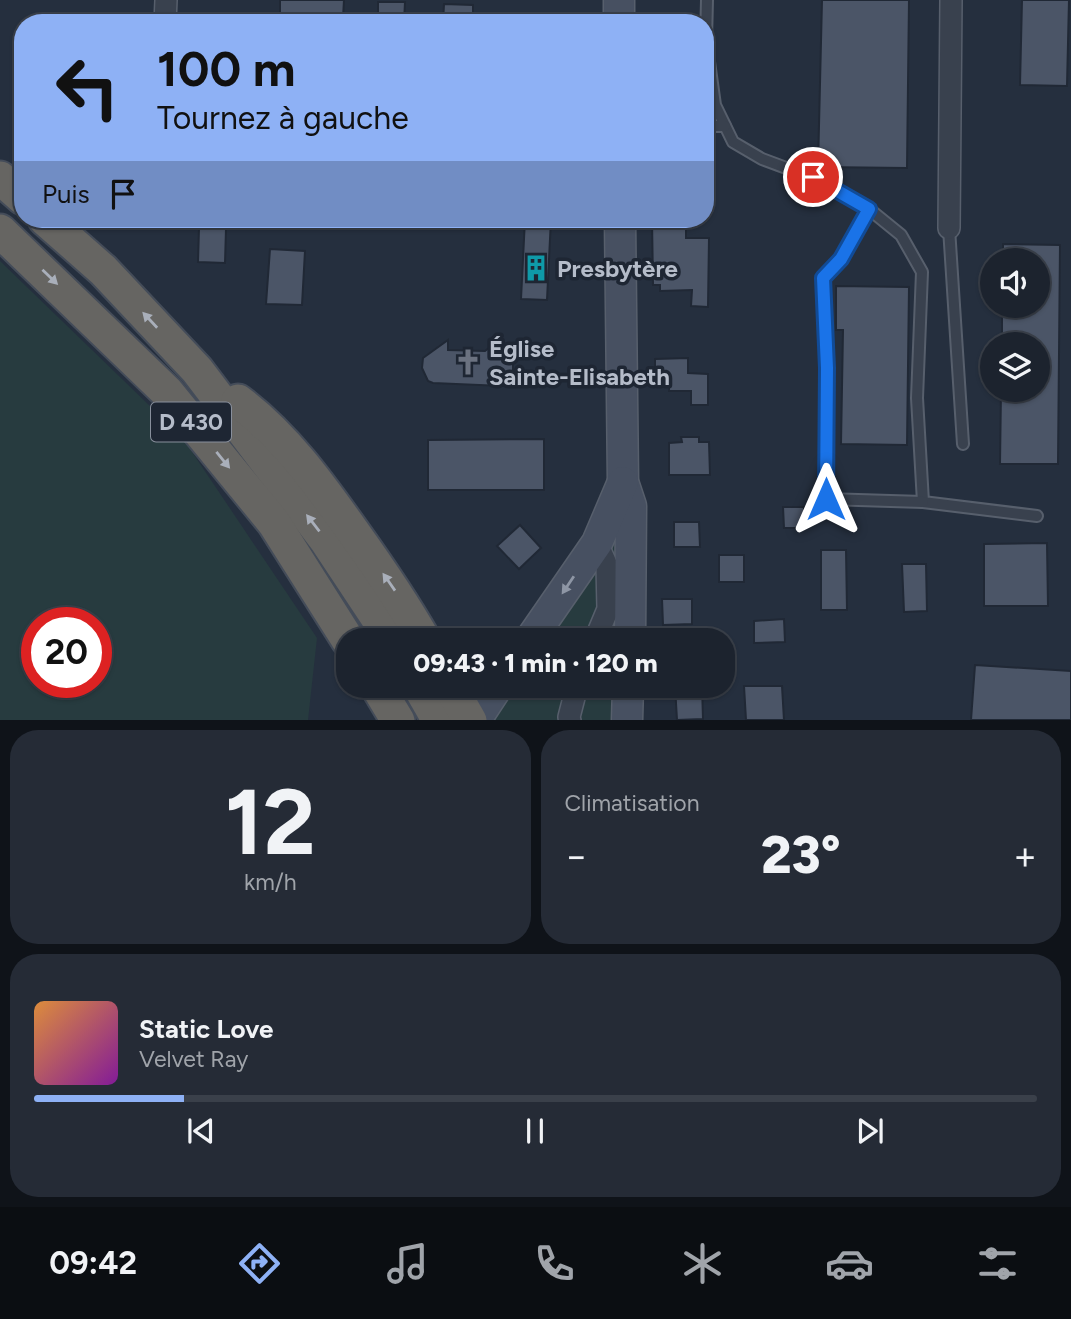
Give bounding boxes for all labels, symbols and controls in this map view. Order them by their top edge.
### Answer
text: 100 m [157,39,296,98]
icon: left [42,42,133,133]
text: Tournez à gauche [157,99,409,137]
pin [783,147,843,207]
icon: arrive [794,158,832,196]
icon: arrive [104,175,142,213]
text: Puis [42,178,90,210]
map controls [980,248,1050,402]
button: sound [980,248,1050,318]
building icon: Presbytère [521,253,551,283]
place label: Presbytère [557,254,678,283]
one-way arrow [41,269,58,285]
one-way arrow [142,312,158,329]
button: layers [980,332,1050,402]
place label: Église Sainte-Elisabeth [489,334,670,391]
church icon: Église Sainte-Elisabeth [453,347,483,377]
road number: D 430 [151,402,231,442]
one-way arrow [215,451,230,469]
position arrow [789,462,863,536]
one-way arrow [306,514,320,532]
one-way arrow [382,573,396,591]
one-way arrow [562,575,575,594]
speed limit sign: 20 [21,607,112,698]
text: 09:43 · 1 min · 120 m [413,647,658,679]
text: 12 [225,768,316,877]
text: Climatisation [565,789,699,817]
text: 23° [761,824,841,886]
text: − [565,833,588,879]
text: + [1013,833,1037,879]
text: km/h [244,868,297,896]
text: Static Love [139,1013,273,1045]
text: Velvet Ray [139,1045,248,1073]
icon: previous [182,1112,220,1150]
icon: pause [516,1112,554,1150]
icon: next [851,1112,889,1150]
icon: directions [235,1239,284,1288]
icon: music [383,1239,432,1288]
icon: phone [530,1239,579,1288]
icon: climate [678,1239,727,1288]
icon: car [825,1239,874,1288]
icon: filters [973,1239,1022,1288]
text: 09:42 [49,1244,137,1282]

